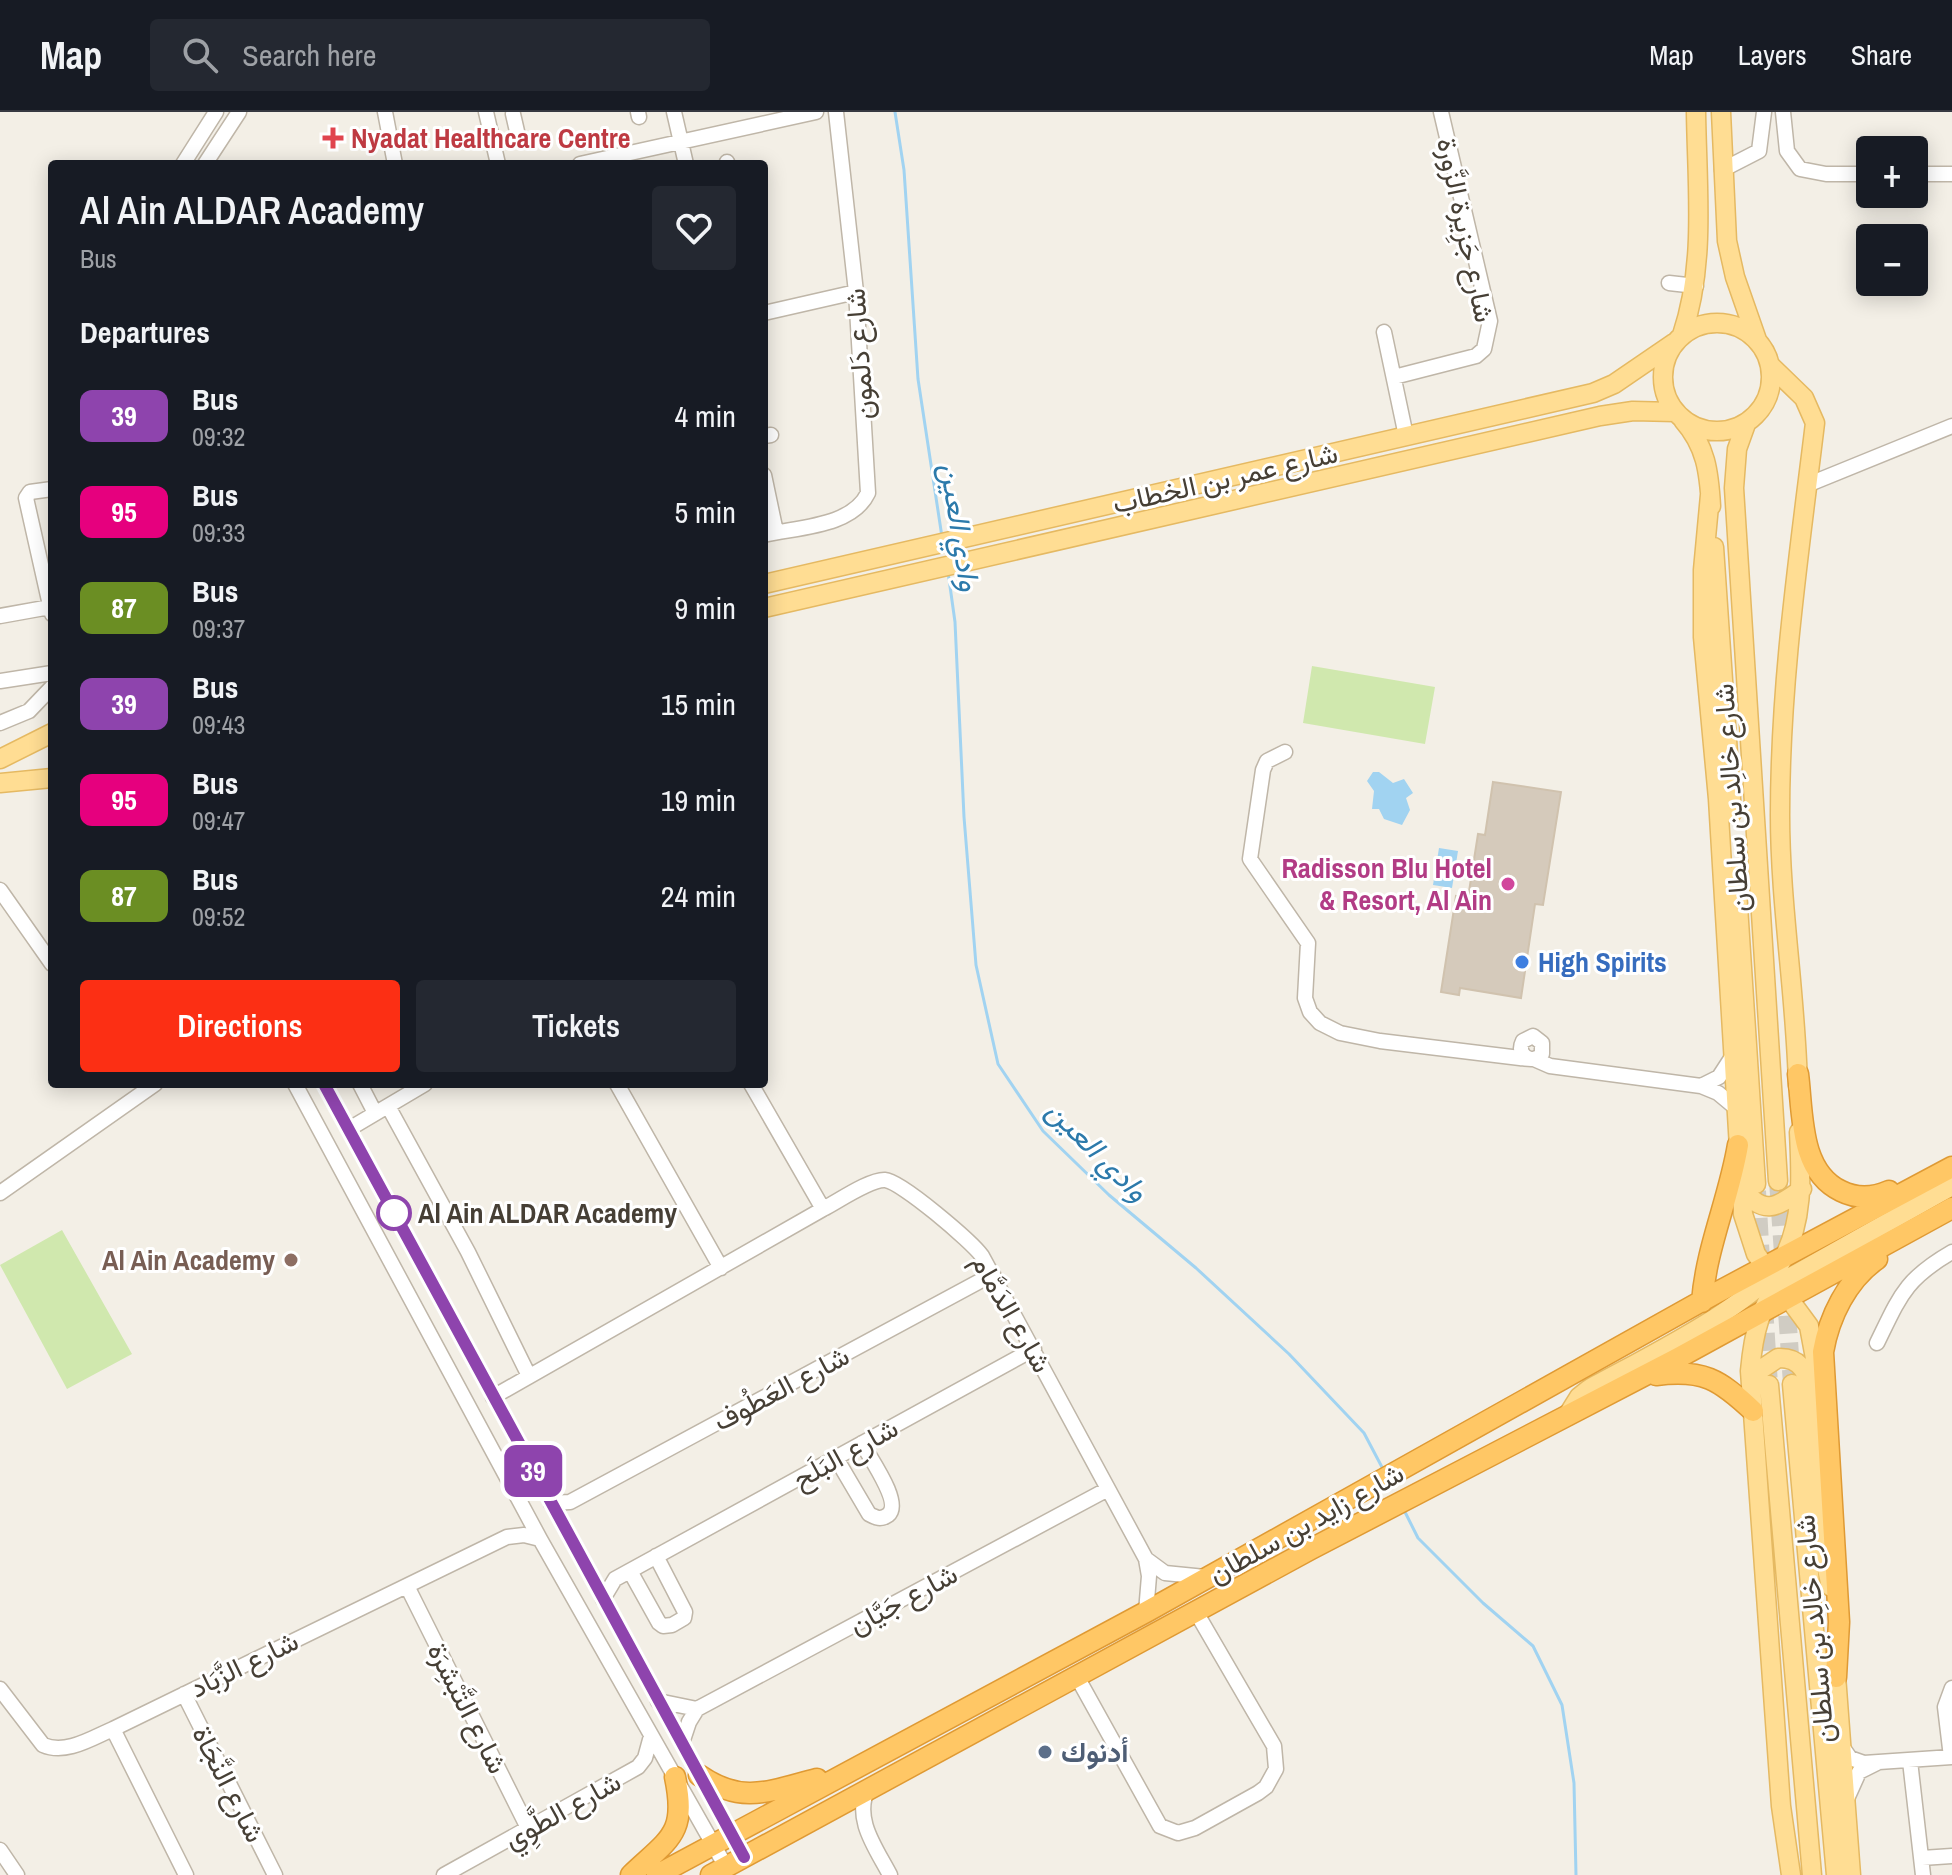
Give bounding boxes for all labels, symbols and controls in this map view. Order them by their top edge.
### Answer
search box [150,19,710,91]
text: Map [40,30,102,81]
icon: search [178,33,222,77]
text: Search here [242,35,376,75]
text: Map [1649,36,1694,74]
text: Layers [1738,36,1807,74]
text: Share [1851,36,1912,74]
place label: Nyadat Healthcare Centre [351,119,630,157]
marker: Nyadat Healthcare Centre [322,127,344,149]
street label: شارع جَزِيرة الزَّورة [1425,134,1504,326]
map controls [1856,136,1928,296]
button: + [1856,136,1928,208]
text: Al Ain ALDAR Academy [80,185,424,236]
button: heart [652,186,736,270]
button: − [1856,224,1928,296]
text: Bus [80,241,117,276]
street label: شارع دَلمون [835,287,883,421]
text: Departures [80,312,210,352]
text: Bus [192,379,238,419]
text: 4 min [674,396,736,436]
text: 39 [111,397,137,435]
text: 09:32 [192,419,245,454]
street label: شارع عمر بن الخطاب [1109,434,1341,522]
water label: وادي العين [926,460,991,595]
text: Bus [192,475,238,515]
text: 5 min [674,492,736,532]
text: 95 [111,493,137,531]
text: 09:33 [192,515,245,550]
text: Bus [192,571,238,611]
text: 9 min [674,588,736,628]
text: 87 [111,589,137,627]
text: 09:37 [192,611,245,646]
text: Bus [192,667,238,707]
street label: شارع خالِد بن سلطان [1704,682,1758,914]
text: 15 min [661,684,736,724]
text: 39 [111,685,137,723]
text: 09:43 [192,707,245,742]
text: Bus [192,763,238,803]
text: 19 min [661,780,736,820]
text: 95 [111,781,137,819]
text: 09:47 [192,803,245,838]
place label: Radisson Blu Hotel & Resort, Al Ain [1281,849,1492,919]
text: Bus [192,859,238,899]
marker: Radisson Blu Hotel & Resort, Al Ain [1499,875,1517,893]
text: 24 min [661,876,736,916]
text: 87 [111,877,137,915]
text: 09:52 [192,899,245,934]
place label: High Spirits [1538,943,1667,981]
marker: High Spirits [1513,953,1531,971]
button: Directions [80,980,400,1072]
button: Tickets [416,980,736,1072]
water label: وادي العين [1035,1090,1158,1213]
place label: Al Ain ALDAR Academy [418,1194,677,1232]
marker: Al Ain ALDAR Academy [377,1196,411,1230]
place label: Al Ain Academy [102,1241,275,1279]
street label: شارع الدَمَّام [963,1247,1061,1379]
marker: Al Ain Academy [282,1251,300,1269]
street label: شارع العَطُوف [706,1336,856,1440]
street label: شارع البَلَح [785,1408,905,1498]
line badge: 39 [497,1445,569,1497]
text: 39 [520,1452,546,1490]
street label: شارع زايد بن سلطان [1202,1454,1410,1592]
street label: شارع خالِد بن سلطان [1785,1513,1843,1745]
street label: شارع جَيَّان [842,1555,964,1643]
street label: شارع الزَّبَاد [183,1621,305,1707]
street label: شارع التَّبْشِرَة [419,1636,517,1780]
street label: شارع النَّجَاة [183,1719,275,1849]
place label: أدنوك [1061,1733,1128,1771]
marker: أدنوك [1036,1743,1054,1761]
street label: شارع الطَّوِي [496,1761,629,1861]

